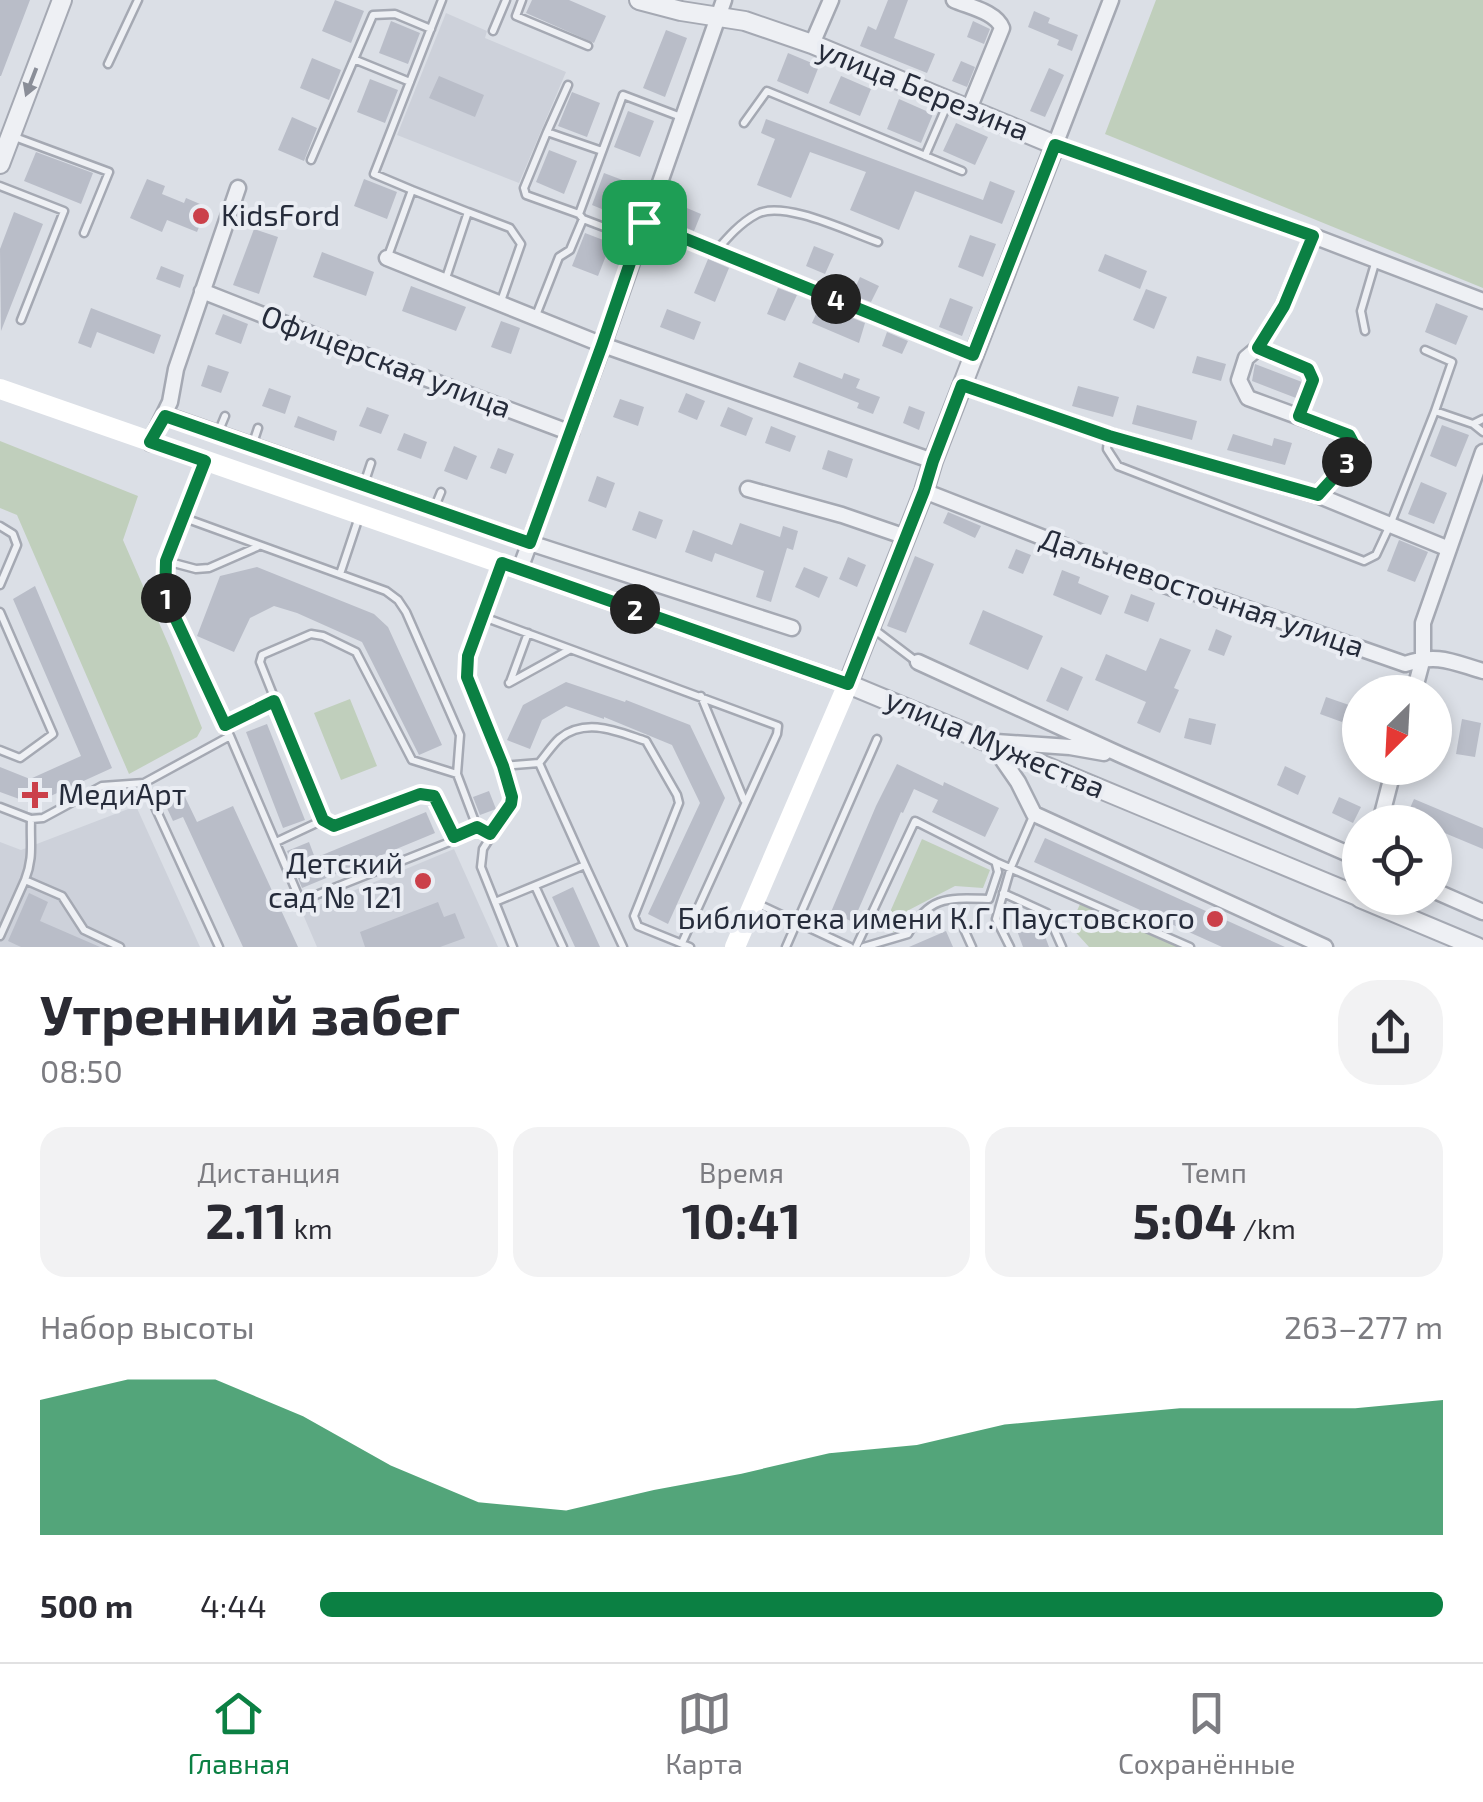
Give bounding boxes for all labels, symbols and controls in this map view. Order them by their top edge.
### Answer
street label: улица Березина [812,29,1035,148]
one-way arrow [23,67,38,97]
pin [602,180,687,265]
icon: arrive [617,195,672,250]
place label: KidsFord [221,196,340,232]
marker: KidsFord [190,205,212,227]
pin: 4 [811,274,861,324]
text: 4 [827,282,845,316]
street label: Офицерская улица [256,296,517,425]
pin: 3 [1322,437,1372,487]
text: 3 [1339,445,1355,479]
street label: Дальневосточная улица [1036,519,1369,664]
pin: 1 [141,573,191,623]
text: 1 [160,581,172,615]
pin: 2 [610,584,660,634]
text: 2 [627,592,643,626]
north arrow [1342,675,1452,785]
map controls [1342,675,1452,915]
street label: улица Мужества [880,680,1111,806]
place label: МедиАрт [58,775,186,811]
marker: МедиАрт [22,782,48,808]
button: locate [1342,805,1452,915]
place label: Детский сад № 121 [268,844,403,914]
marker: Детский сад № 121 [412,870,434,892]
place label: Библиотека имени К.Г. Паустовского [678,899,1195,936]
marker: Библиотека имени К.Г. Паустовского [1204,908,1226,930]
text: Утренний забег [40,980,460,1046]
button: share [1338,980,1443,1085]
text: 08:50 [40,1051,123,1089]
text: Дистанция [197,1155,341,1189]
text: Время [699,1155,784,1189]
text: Темп [1181,1155,1247,1189]
text: 2.11 [205,1189,287,1249]
text: 10:41 [682,1189,801,1249]
text: 5:04 [1132,1189,1236,1249]
text: km [287,1211,332,1245]
text: /km [1236,1211,1296,1245]
text: Набор высоты [40,1307,255,1345]
text: 263–277 m [1284,1307,1443,1345]
text: 500 m [40,1586,133,1624]
text: 4:44 [200,1586,267,1624]
tab: Главная [188,1686,290,1780]
tab: Карта [665,1686,743,1780]
tab: Сохранённые [1118,1686,1295,1780]

